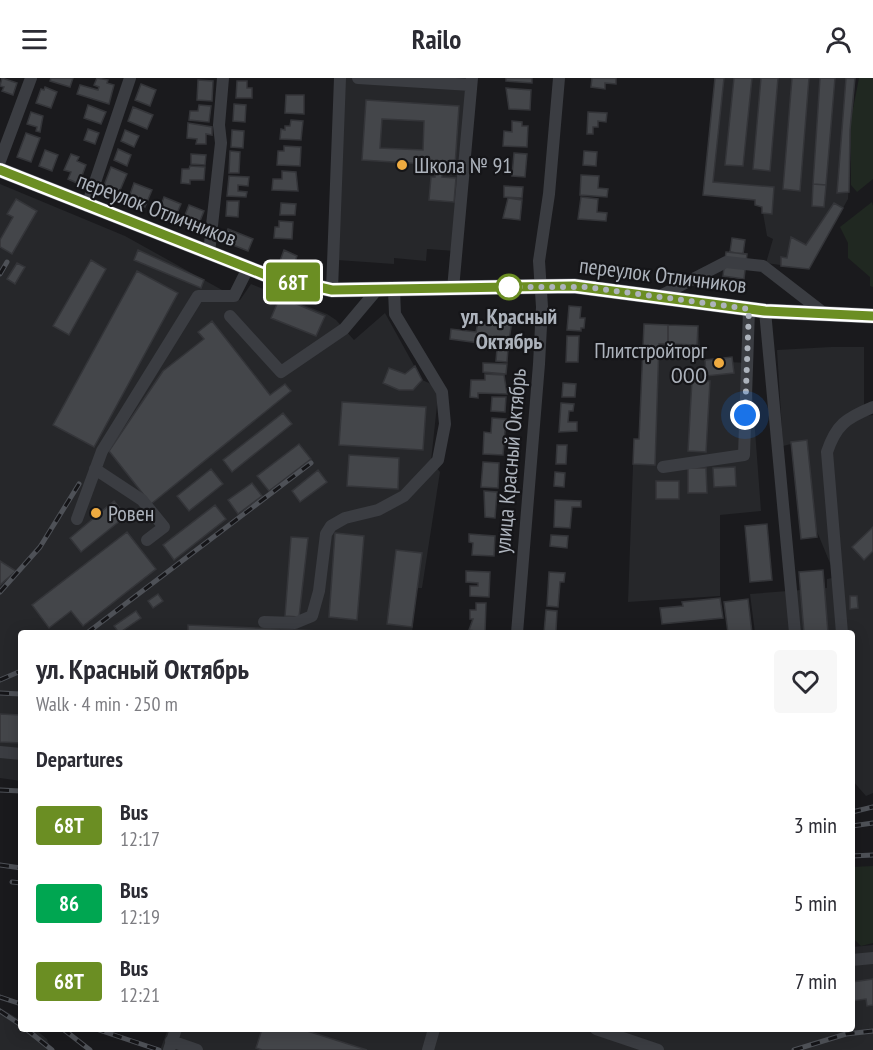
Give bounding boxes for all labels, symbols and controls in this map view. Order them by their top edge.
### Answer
text: Railo [412,22,461,56]
icon: menu [18,23,51,56]
icon: person [822,23,855,56]
place label: Школа № 91 [414,151,512,179]
marker: Школа № 91 [395,158,409,172]
street label: переулок Отличников [73,166,241,252]
street label: переулок Отличников [578,251,748,299]
line badge: 68Т [258,262,328,302]
text: 68Т [278,269,308,296]
marker: ул. Красный Октябрь [496,274,522,300]
place label: ул. Красный Октябрь [460,302,557,355]
place label: Плитстройторг ООО [594,336,707,389]
marker: Плитстройторг ООО [712,356,726,370]
street label: улица Красный Октябрь [488,367,532,555]
your location [730,400,760,430]
place label: Ровен [108,499,154,527]
marker: Ровен [89,506,103,520]
text: ул. Красный Октябрь [36,650,249,687]
button: heart [774,650,837,713]
text: Walk · 4 min · 250 m [36,691,178,717]
text: Departures [36,745,123,773]
text: Bus [120,798,148,826]
text: 3 min [794,811,837,839]
text: 68Т [54,812,84,839]
text: 12:17 [120,826,160,852]
text: Bus [120,876,148,904]
text: 5 min [794,889,837,917]
text: 86 [59,890,79,917]
text: 12:19 [120,904,160,930]
text: Bus [120,954,148,982]
text: 7 min [795,967,837,995]
text: 68Т [54,968,84,995]
text: 12:21 [120,982,160,1008]

